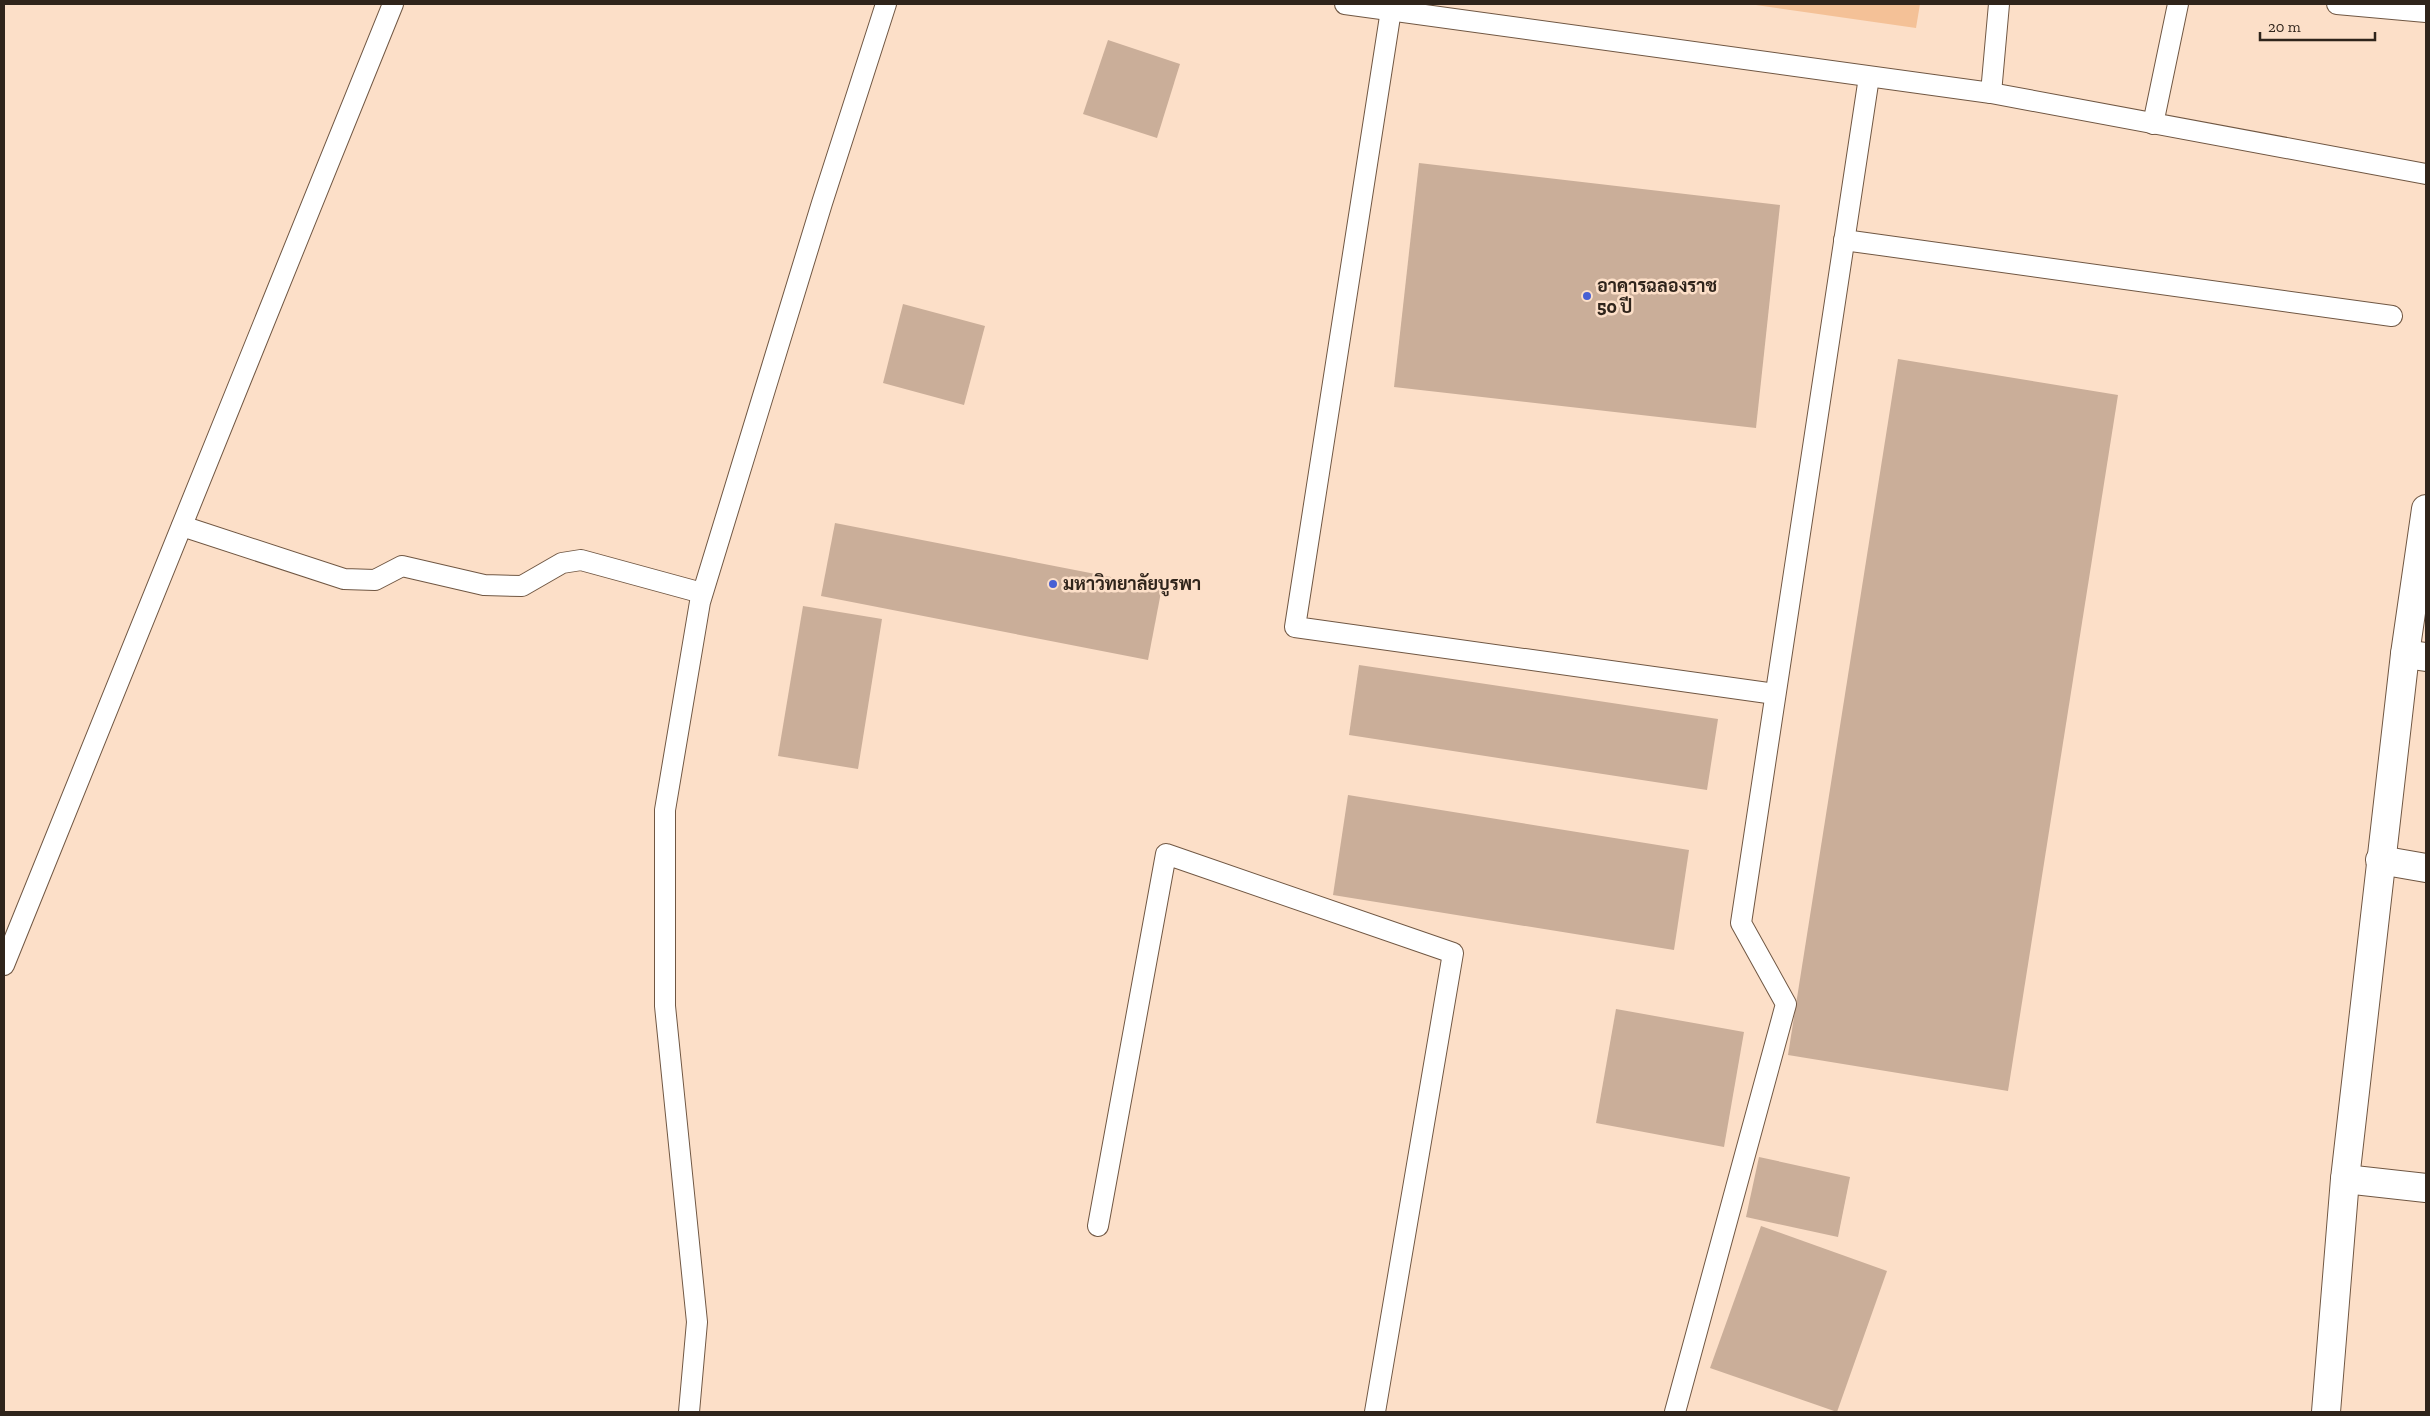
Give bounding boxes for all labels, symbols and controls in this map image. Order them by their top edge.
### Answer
scale bar [2260,10,2375,42]
text: 20 m [2268,18,2301,36]
place label: อาคารฉลองราช 50 ปี [1597,275,1718,318]
marker: อาคารฉลองราช 50 ปี [1581,290,1593,302]
place label: มหาวิทยาลัยบูรพา [1063,572,1201,597]
marker: มหาวิทยาลัยบูรพา [1047,578,1059,590]

